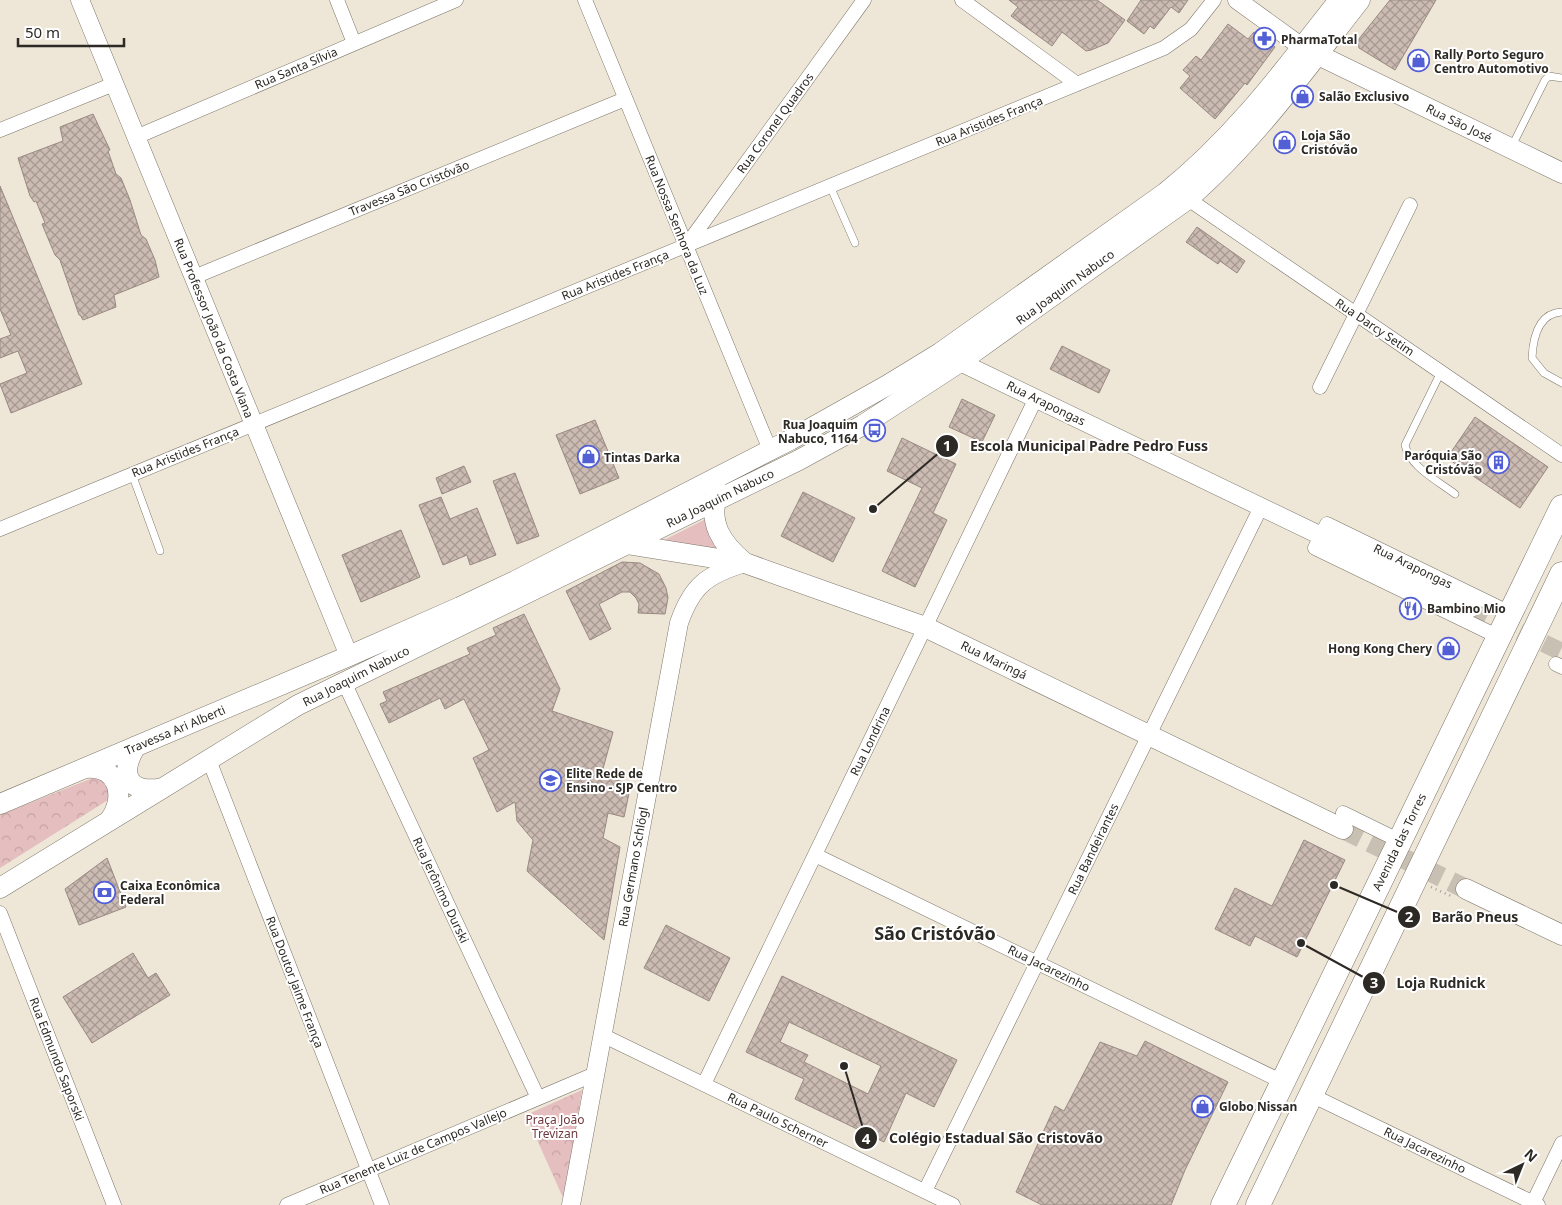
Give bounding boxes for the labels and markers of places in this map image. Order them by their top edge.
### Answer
pharmacy icon: PharmaTotal [1253,27,1277,51]
place label: PharmaTotal [1281,31,1357,48]
place label: Rally Porto Seguro Centro Automotivo [1434,46,1549,77]
shop icon: Rally Porto Seguro Centro Automotivo [1406,49,1430,73]
shop icon: Salão Exclusivo [1291,84,1315,108]
place label: Salão Exclusivo [1319,88,1409,105]
place label: Loja São Cristóvão [1301,127,1358,158]
shop icon: Loja São Cristóvão [1273,130,1297,154]
place label: Rua Joaquim Nabuco, 1164 [778,416,858,447]
bus stop icon: Rua Joaquim Nabuco, 1164 [862,419,886,443]
callout: Escola Municipal Padre Pedro Fuss [935,432,1218,461]
shop icon: Tintas Darka [576,445,600,469]
place label: Paróquia São Cristóvão [1404,447,1482,478]
place label: Tintas Darka [604,449,680,466]
building icon: Paróquia São Cristóvão [1486,450,1510,474]
restaurant icon: Bambino Mio [1399,596,1423,620]
place label: Bambino Mio [1427,600,1506,617]
shop icon: Hong Kong Chery [1436,636,1460,660]
place label: Hong Kong Chery [1328,640,1432,657]
place label: Elite Rede de Ensino - SJP Centro [566,765,677,796]
school or university icon: Elite Rede de Ensino - SJP Centro [538,768,562,792]
place label: Caixa Econômica Federal [120,877,220,908]
bank icon: Caixa Econômica Federal [92,880,116,904]
callout: Barão Pneus [1397,903,1528,932]
callout: Loja Rudnick [1362,968,1496,997]
shop icon: Globo Nissan [1191,1094,1215,1118]
place label: Globo Nissan [1219,1098,1297,1115]
callout: Colégio Estadual São Cristovão [854,1124,1113,1153]

